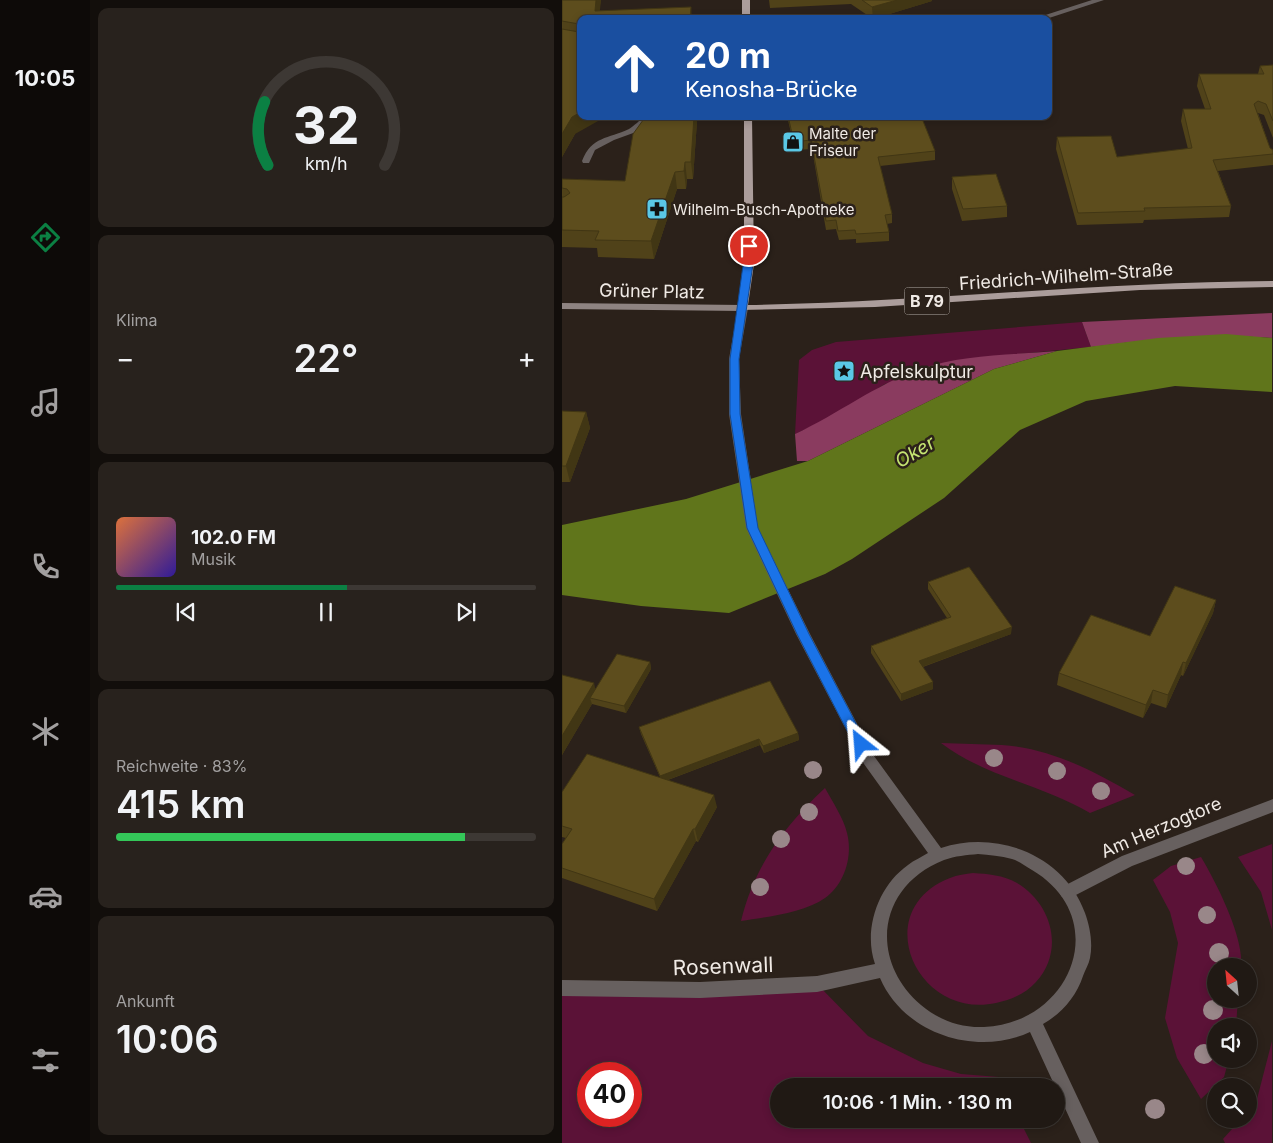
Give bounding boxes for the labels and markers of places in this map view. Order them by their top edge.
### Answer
place label: Malte der Friseur [809,124,876,160]
shop icon: Malte der Friseur [781,130,805,154]
pharmacy icon: Wilhelm-Busch-Apotheke [645,197,669,221]
place label: Wilhelm-Busch-Apotheke [673,200,854,219]
pin [728,225,770,267]
place icon: Apfelskulptur [832,359,856,383]
place label: Apfelskulptur [860,361,973,382]

